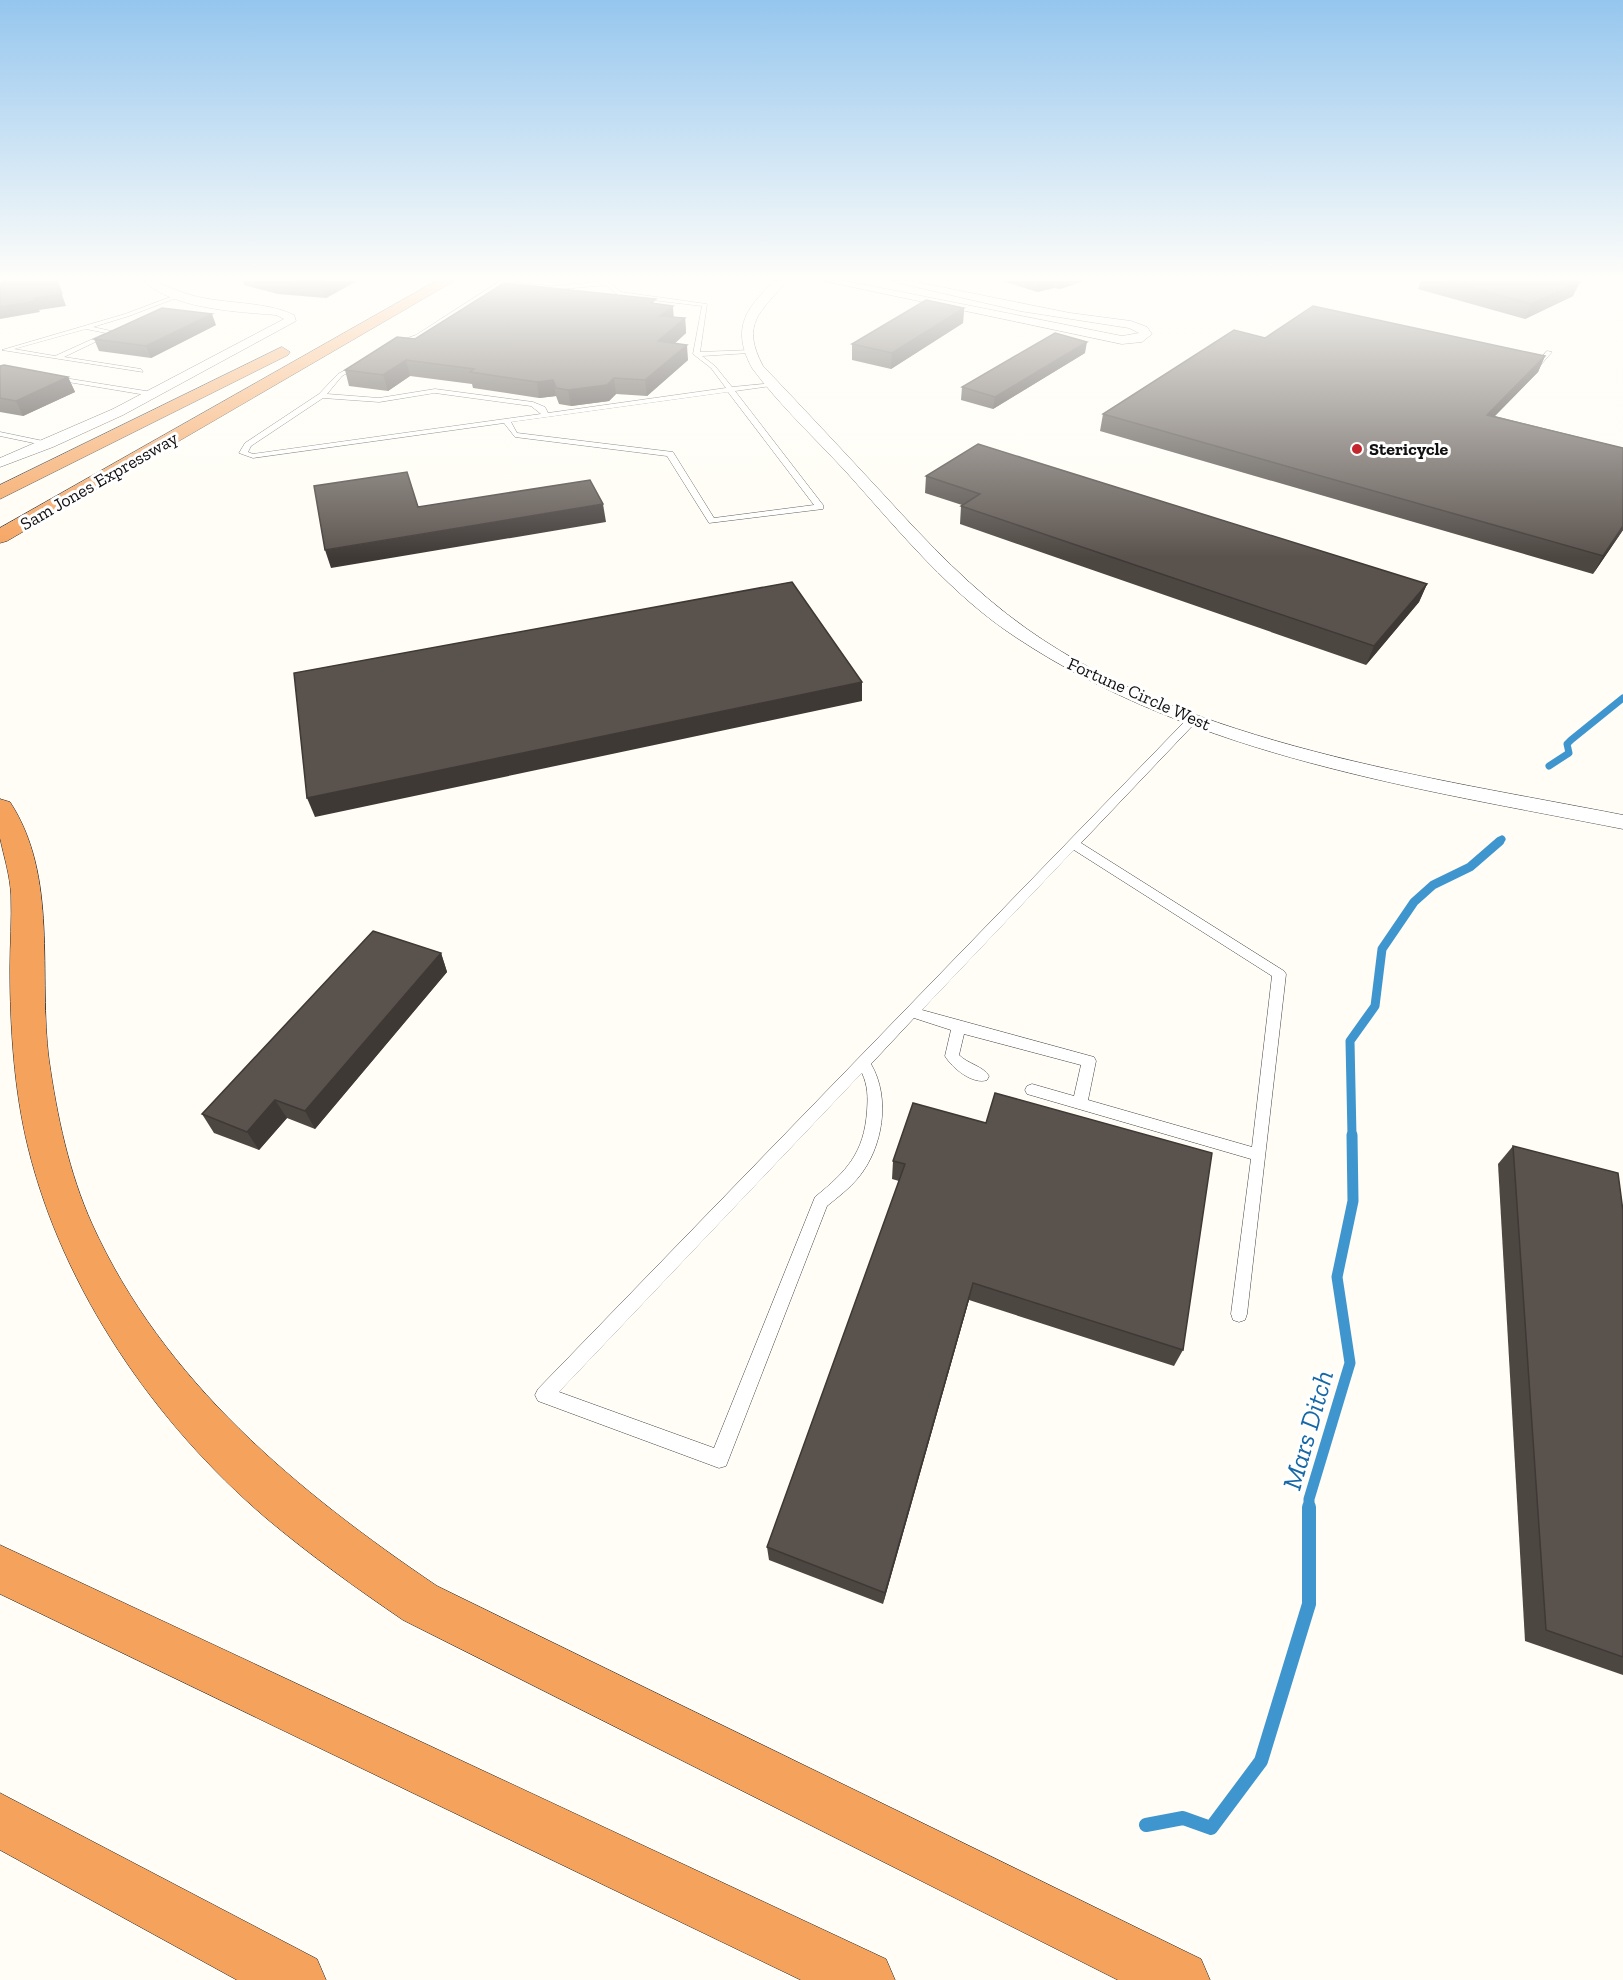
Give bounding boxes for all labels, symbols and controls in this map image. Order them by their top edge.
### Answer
street label: Sam Jones Expressway [16,427,182,535]
place label: Stericycle [1369,438,1449,460]
marker: Stericycle [1350,442,1364,456]
street label: Fortune Circle West [1064,653,1214,736]
water label: Mars Ditch [1276,1367,1340,1493]

